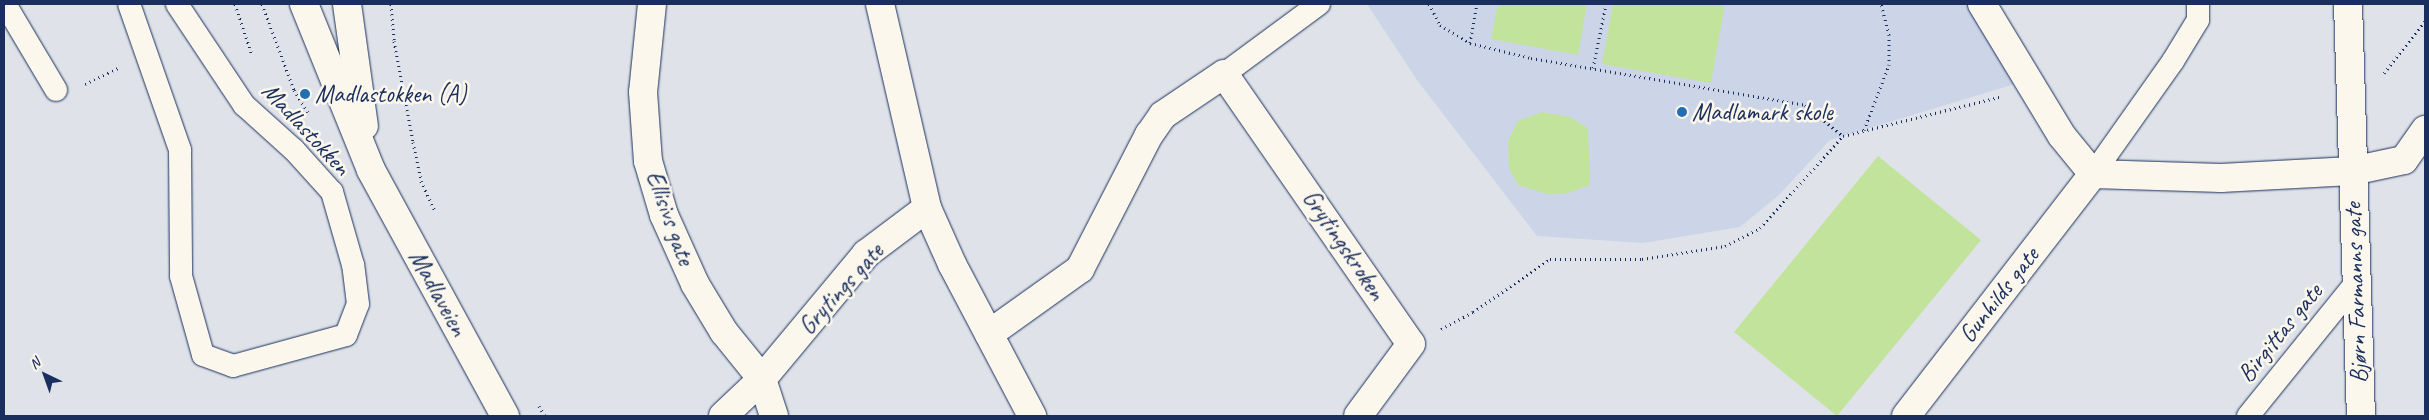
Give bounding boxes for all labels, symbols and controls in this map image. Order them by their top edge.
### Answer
street label: Madlastokken [255,76,357,182]
place label: Madlastokken (A) [315,79,466,109]
marker: Madlastokken (A) [299,88,311,100]
place label: Madlamark skole [1692,97,1832,127]
marker: Madlamark skole [1676,106,1688,118]
street label: Ellisivs gate [639,167,701,269]
street label: Grytingskroken [1296,184,1392,306]
street label: Bjørn Farmanns gate [2338,201,2374,385]
street label: Grytings gate [792,237,890,341]
street label: Gunhilds gate [1952,241,2046,349]
street label: Madlaveien [402,245,474,341]
street label: Birgittas gate [2231,278,2329,388]
north arrow [20,350,70,400]
text: N [26,354,44,373]

